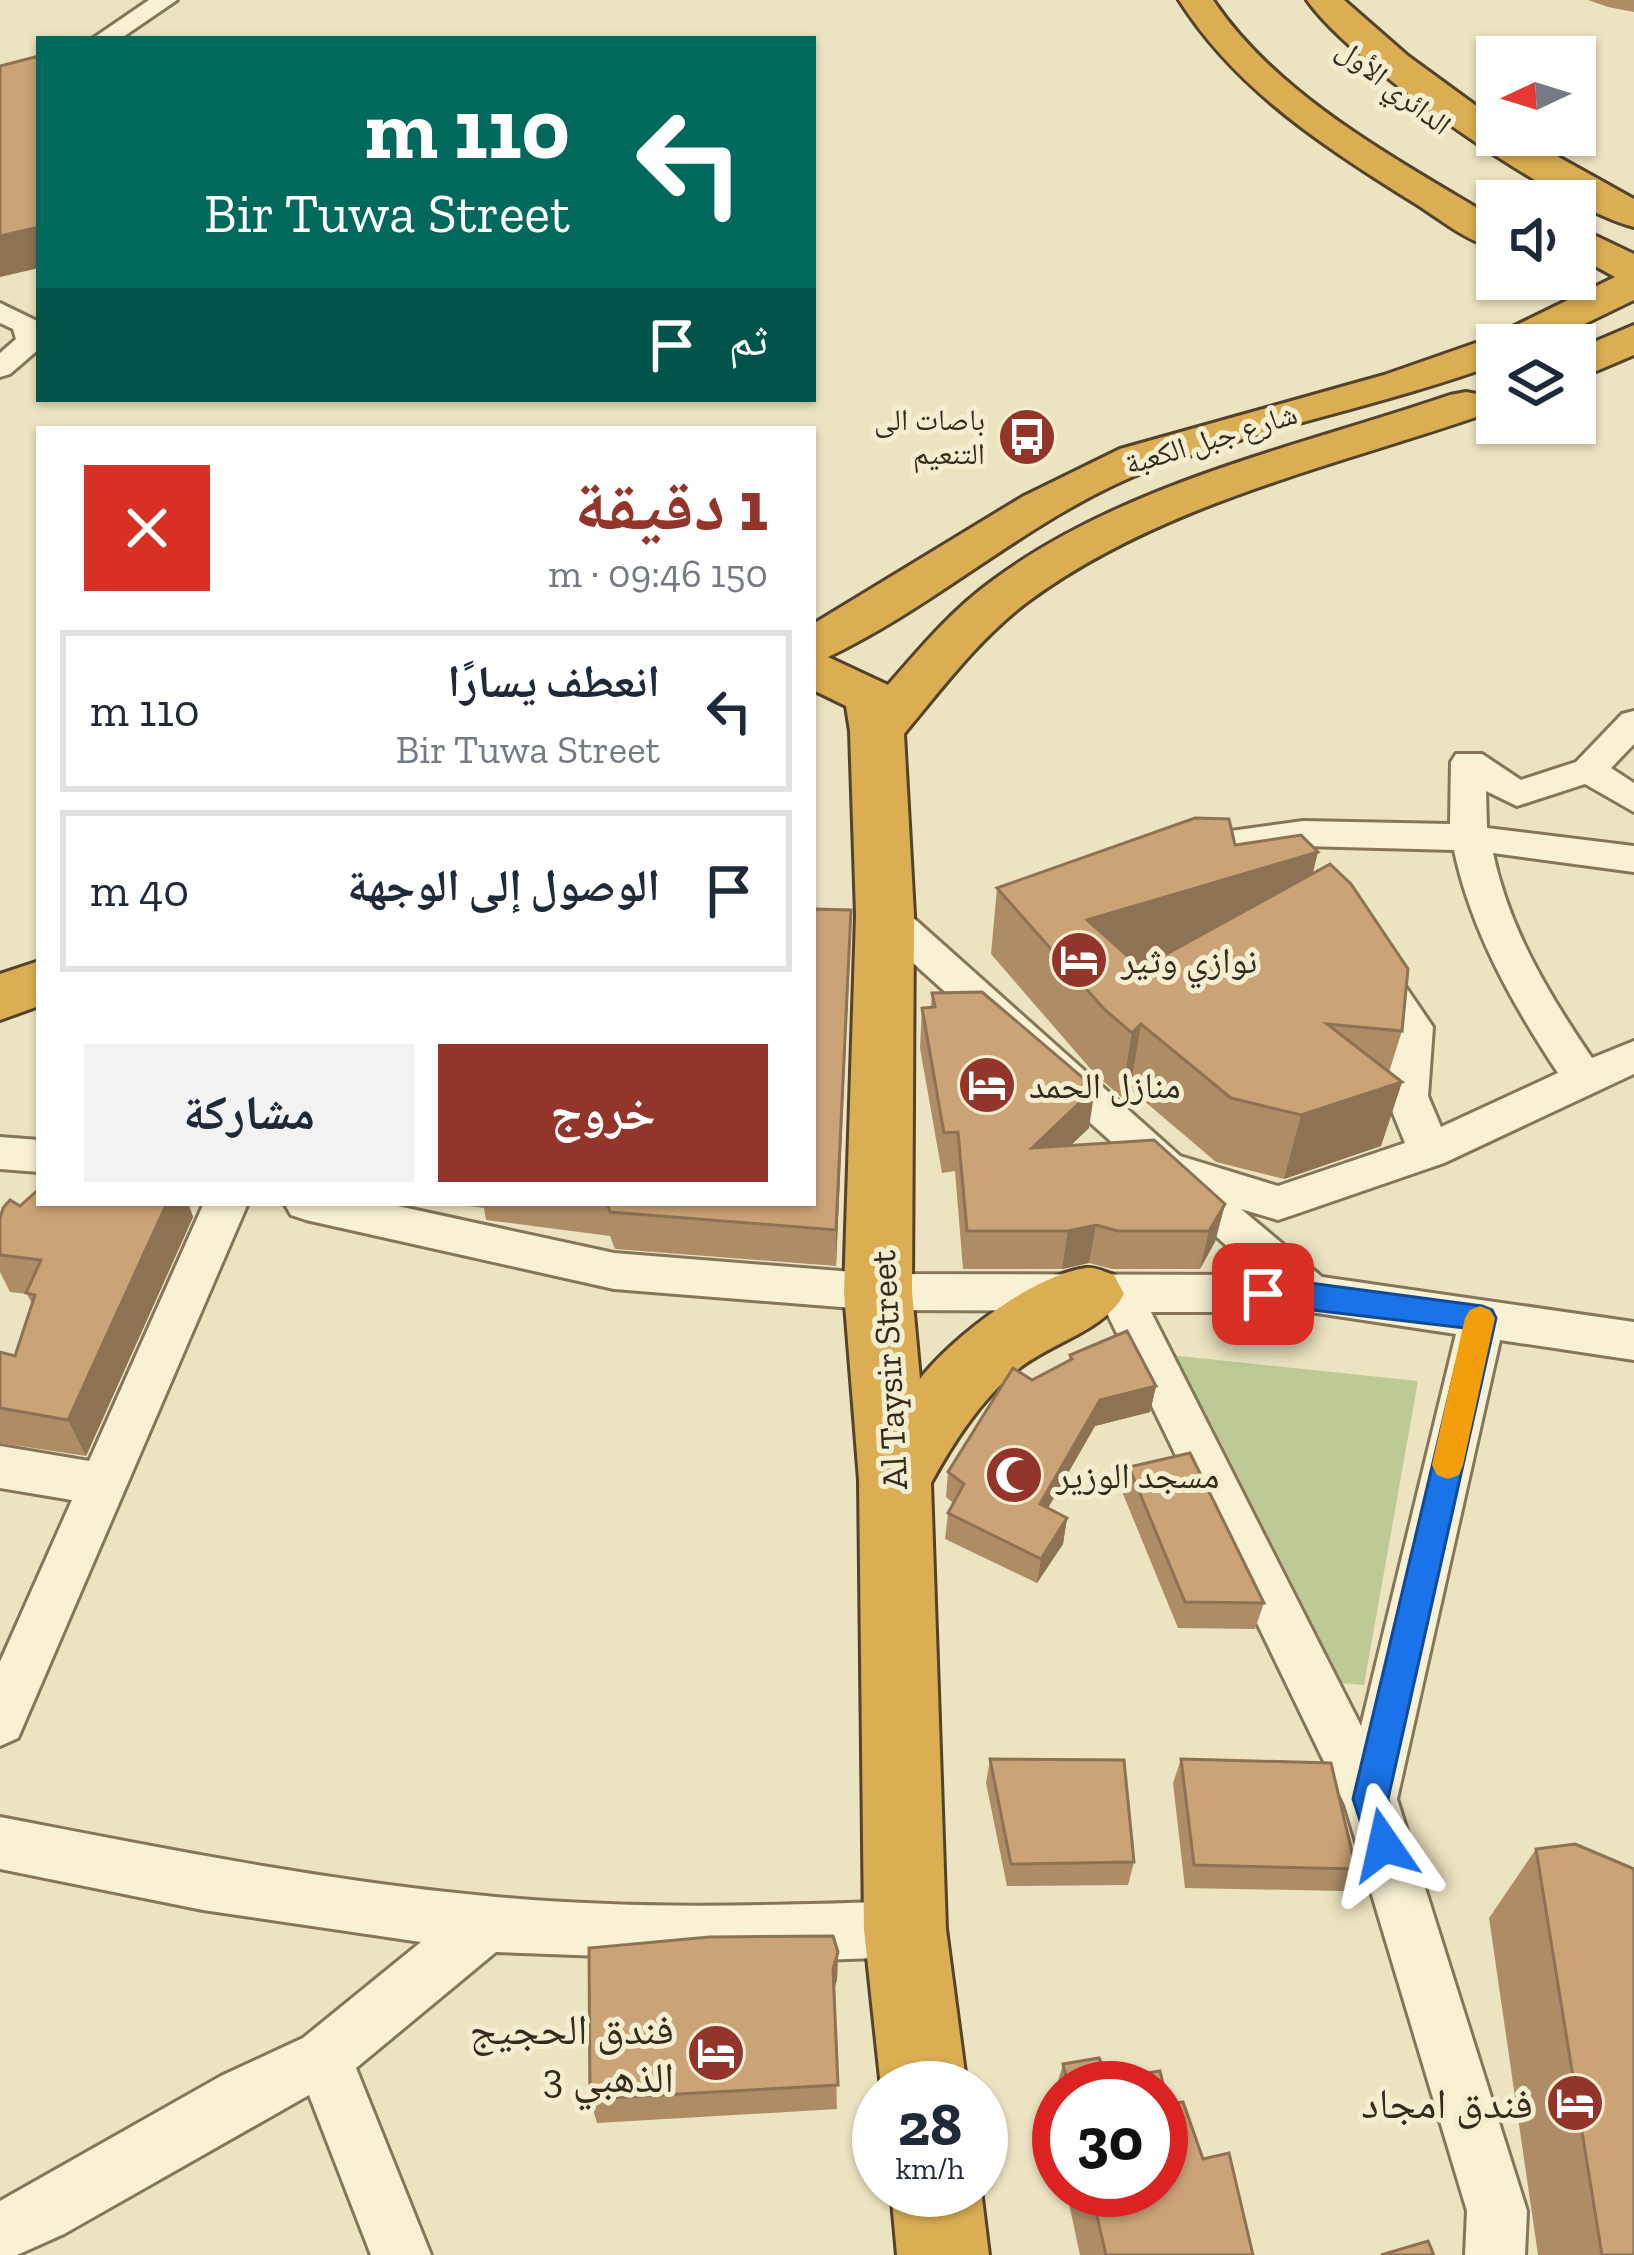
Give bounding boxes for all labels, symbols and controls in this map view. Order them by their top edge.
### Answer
street label: الدائري الأول [1326,31,1458,147]
north arrow [1476,36,1596,156]
map controls [1476,36,1596,444]
text: 110 m [364,79,570,180]
icon: left [612,84,768,240]
button: sound [1476,180,1596,300]
text: Bir Tuwa Street [204,181,570,246]
icon: arrive [639,312,705,378]
text: ثم [729,313,768,367]
button: layers [1476,324,1596,444]
street label: شارع جبل الكعبة [1121,396,1302,483]
place label: باصات الى التنعيم [874,402,985,474]
bus stop icon: باصات الى التنعيم [996,406,1058,468]
text: 1 دقيقة [574,462,768,548]
button: close [84,465,210,591]
text: 150 m · 09:46 [548,550,768,597]
text: انعطف يسارًا [448,655,660,709]
icon: left [696,678,762,744]
text: 110 m [90,684,200,738]
text: Bir Tuwa Street [396,726,660,773]
icon: arrive [696,858,762,924]
text: الوصول إلى الوجهة [347,859,660,913]
text: 40 m [90,864,189,918]
hotel icon: نوازي وثير [1048,929,1110,991]
place label: نوازي وثير [1120,939,1257,989]
button: مشاركة [84,1044,414,1182]
button: خروج [438,1044,768,1182]
hotel icon: منازل الحمد [956,1054,1018,1116]
place label: منازل الحمد [1029,1064,1181,1107]
pin [1212,1243,1314,1345]
street label: Al Taysir Street [861,1249,916,1491]
icon: arrive [1230,1261,1296,1327]
mosque icon: مسجد الوزير [983,1444,1045,1506]
place label: مسجد الوزير [1055,1454,1219,1497]
position arrow [1321,1782,1447,1908]
place label: فندق الحجيج الذهبي 3 [470,2004,674,2111]
hotel icon: فندق الحجيج الذهبي 3 [685,2022,747,2084]
speed limit sign: 30 [1032,2061,1188,2217]
hotel icon: فندق امجاد [1544,2072,1606,2134]
place label: فندق امجاد [1361,2078,1533,2129]
text: 28 [898,2088,962,2160]
text: km/h [896,2151,964,2187]

